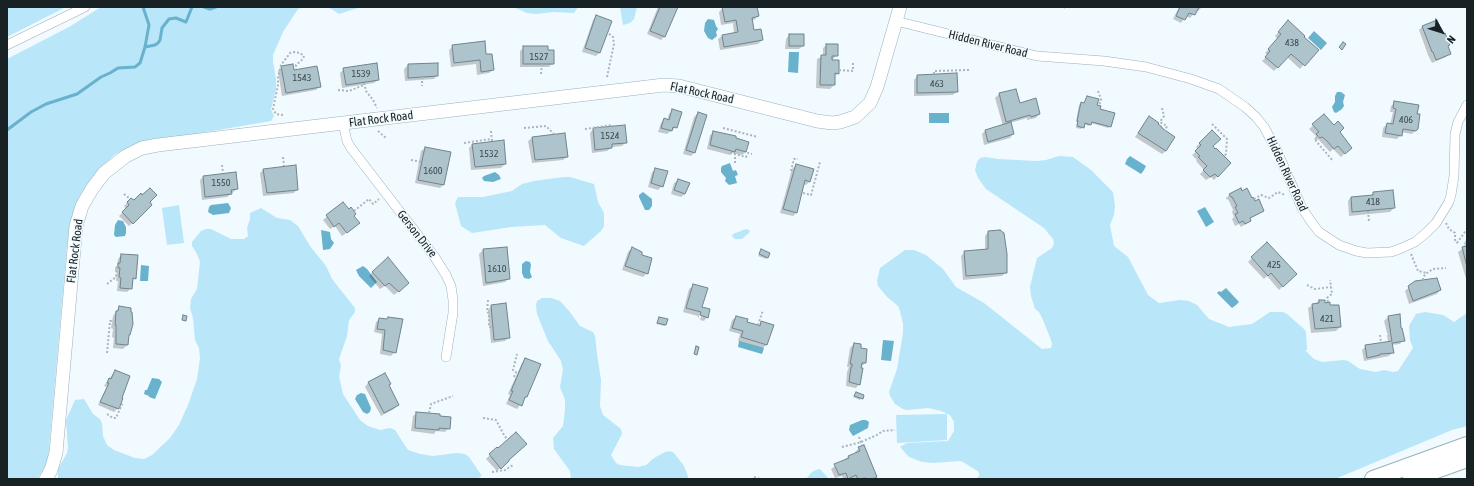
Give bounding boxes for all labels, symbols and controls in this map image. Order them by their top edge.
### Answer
north arrow [1422,12,1462,52]
street label: Hidden River Road [947,27,1029,61]
text: N [1445,33,1458,46]
house number: 438 [1285,37,1299,49]
house number: 1527 [530,51,548,63]
house number: 1539 [352,68,370,80]
house number: 1543 [293,72,311,84]
house number: 463 [930,78,944,90]
street label: Flat Rock Road [669,79,735,107]
street label: Flat Rock Road [348,108,414,130]
house number: 406 [1399,114,1413,126]
house number: 1524 [601,130,619,142]
street label: Hidden River Road [1263,134,1311,214]
house number: 1532 [480,148,498,160]
house number: 1600 [424,165,442,177]
house number: 1550 [212,177,230,189]
house number: 418 [1366,196,1380,208]
street label: Gerson Drive [394,208,440,260]
street label: Flat Rock Road [64,218,86,284]
house number: 425 [1267,259,1281,271]
house number: 1610 [488,263,506,275]
house number: 421 [1320,313,1334,325]

